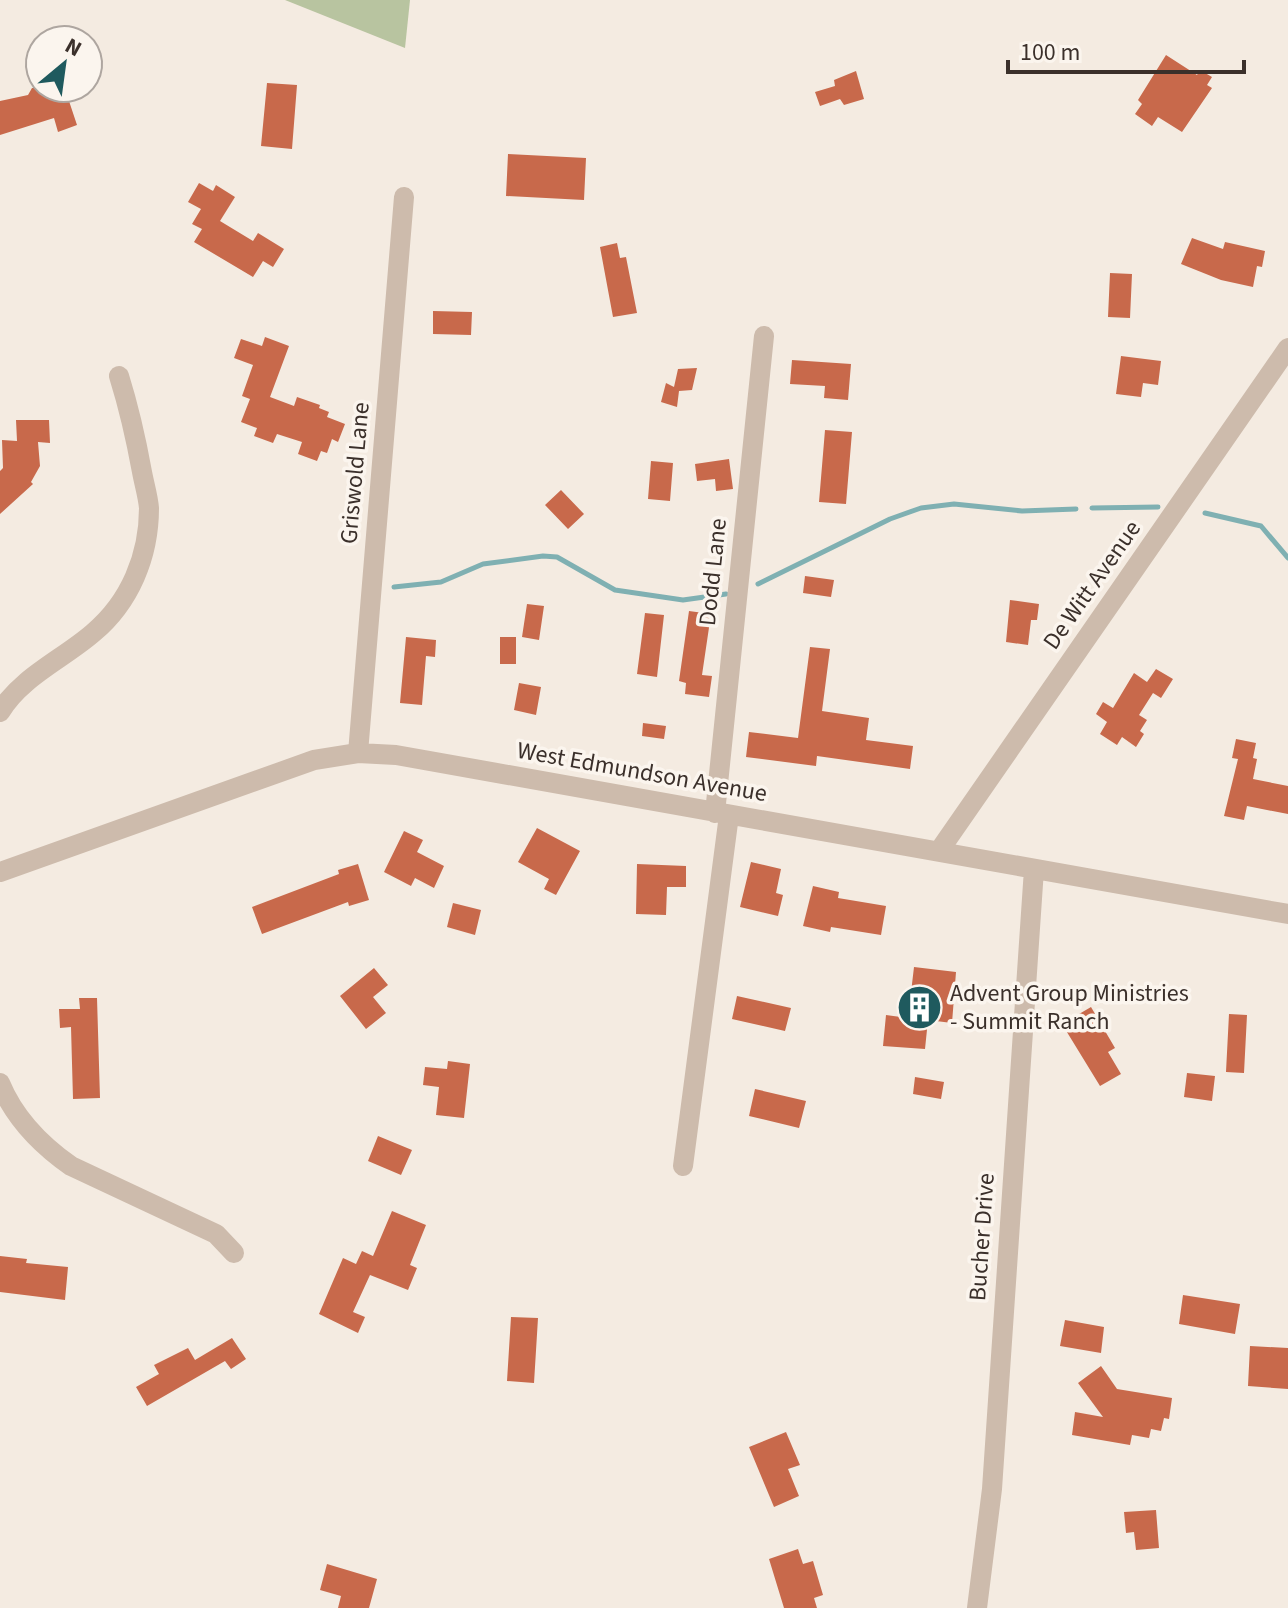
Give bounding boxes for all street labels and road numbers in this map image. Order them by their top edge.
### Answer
street label: Griswold Lane [331,401,379,545]
street label: De Witt Avenue [1034,513,1150,657]
street label: Dodd Lane [690,516,736,628]
street label: West Edmundson Avenue [514,733,770,811]
street label: Bucher Drive [960,1172,1004,1302]

